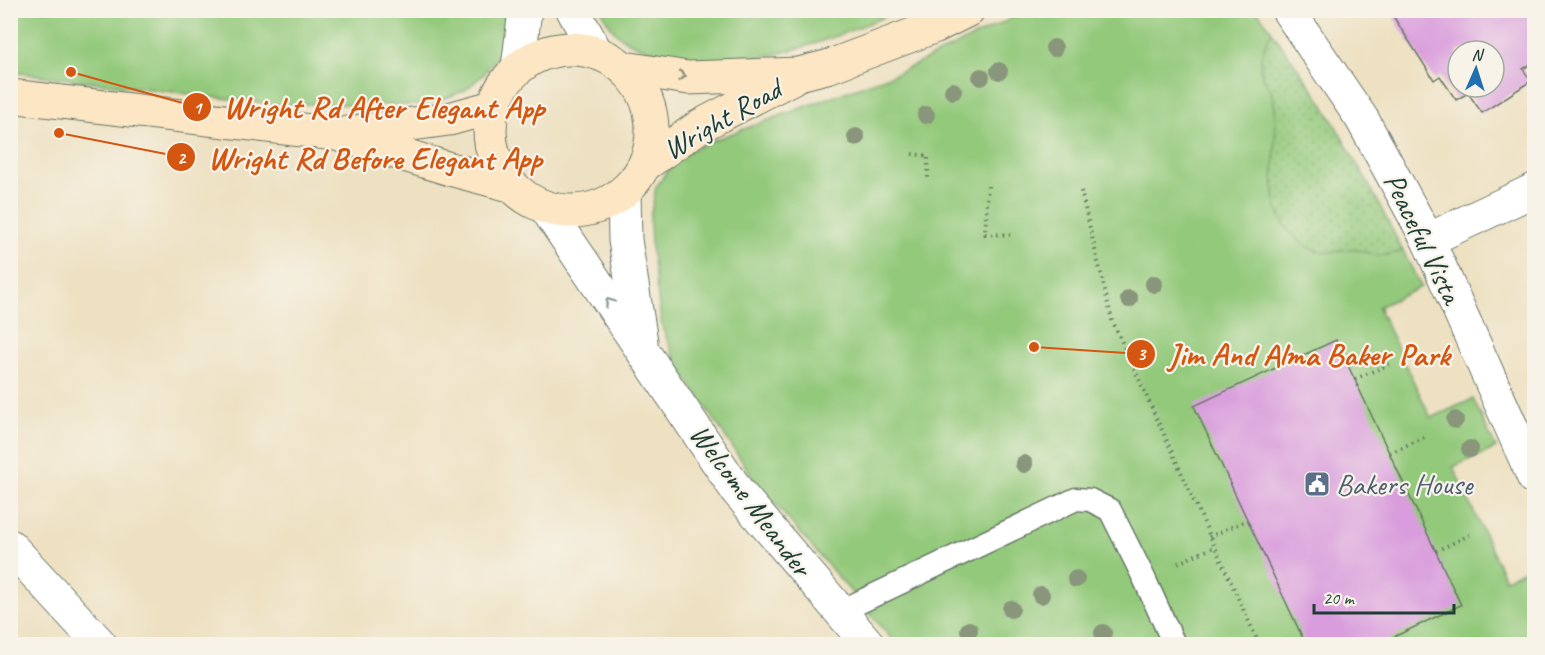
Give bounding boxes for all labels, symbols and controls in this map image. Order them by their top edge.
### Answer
north arrow [1446,39,1506,99]
text: N [1471,45,1485,65]
street label: Wright Road [656,68,791,168]
one-way arrow [677,69,686,82]
callout: Wright Rd After Elegant App [182,82,556,132]
text: Wright Rd After Elegant App [224,87,547,128]
text: 1 [193,97,203,119]
callout: Wright Rd Before Elegant App [166,132,554,182]
text: Wright Rd Before Elegant App [208,138,544,179]
text: 2 [177,147,187,169]
street label: Peaceful Vista [1375,167,1472,312]
one-way arrow [605,297,616,308]
callout: Jim And Alma Baker Park [1126,329,1462,379]
text: Jim And Alma Baker Park [1166,334,1453,375]
text: 3 [1137,343,1147,365]
street label: Welcome Meander [681,416,822,586]
place label: Bakers House [1336,465,1475,503]
public building icon: Bakers House [1302,469,1332,499]
scale bar [1314,577,1454,615]
text: 20 m [1323,587,1356,609]

